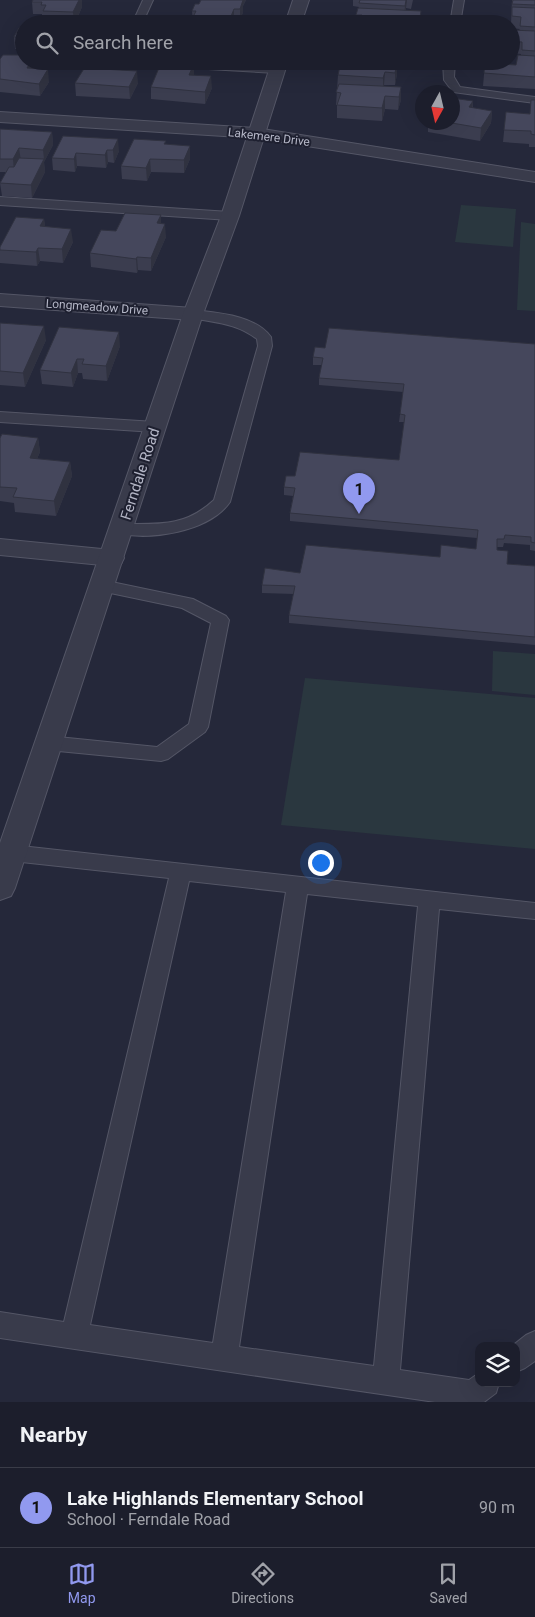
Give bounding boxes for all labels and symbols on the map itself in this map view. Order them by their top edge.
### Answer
north arrow [415,85,460,130]
street label: Lakemere Drive [227,125,311,149]
street label: Longmeadow Drive [45,296,149,318]
street label: Ferndale Road [117,426,163,522]
pin: 1 [343,473,375,514]
your location [308,850,334,876]

